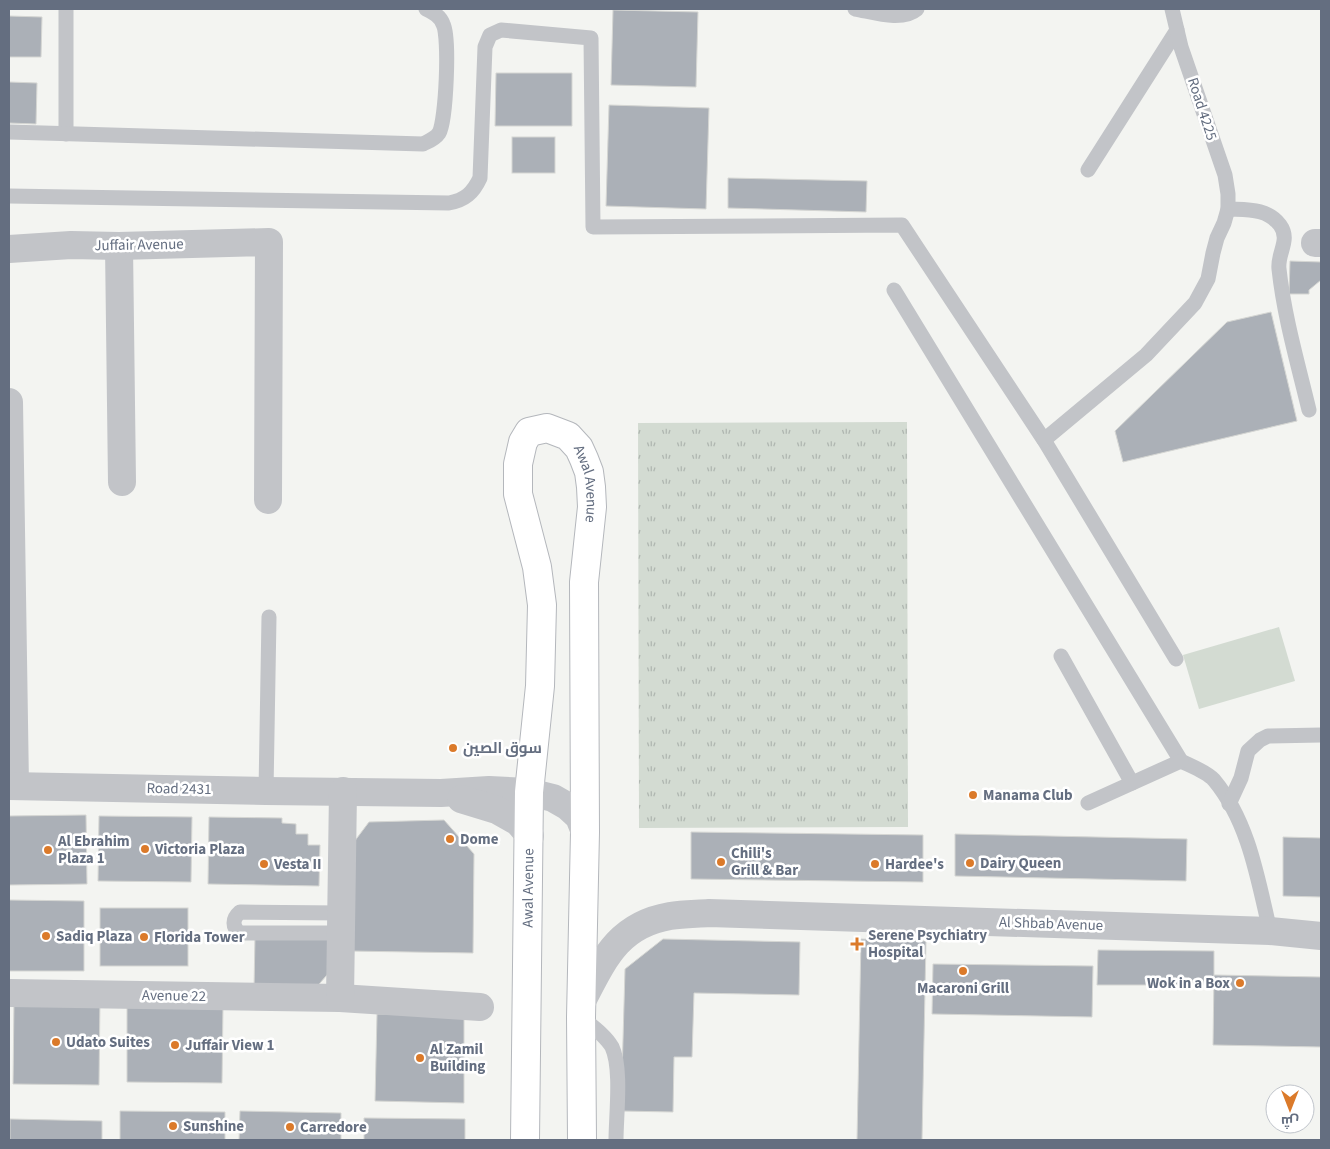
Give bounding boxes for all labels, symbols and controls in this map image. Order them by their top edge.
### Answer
street label: Road 4225 [1182,75,1222,143]
street label: Juffair Avenue [94,234,184,256]
street label: Awal Avenue [568,441,602,524]
place label: سوق الصين [463,738,542,759]
marker: سوق الصين [447,742,459,754]
street label: Road 2431 [146,778,212,800]
place label: Manama Club [983,785,1073,806]
marker: Manama Club [967,789,979,801]
place label: Dome [460,829,499,850]
place label: Al Ebrahim Plaza 1 [57,831,130,869]
marker: Dome [444,833,456,845]
place label: Victoria Plaza [154,839,245,860]
marker: Victoria Plaza [139,843,151,855]
place label: Chili's Grill & Bar [731,843,798,881]
marker: Al Ebrahim Plaza 1 [42,844,54,856]
street label: Awal Avenue [517,848,539,928]
place label: Dairy Queen [980,853,1061,874]
place label: Vesta II [273,854,322,875]
place label: Hardee's [885,854,944,875]
marker: Chili's Grill & Bar [715,856,727,868]
marker: Dairy Queen [964,857,976,869]
marker: Vesta II [258,858,270,870]
marker: Hardee's [869,858,881,870]
street label: Al Shbab Avenue [999,912,1103,936]
place label: Serene Psychiatry Hospital [868,925,987,963]
place label: Sadiq Plaza [56,926,132,947]
place label: Florida Tower [154,927,245,948]
marker: Sadiq Plaza [40,930,52,942]
marker: Florida Tower [138,931,150,943]
marker: Serene Psychiatry Hospital [850,937,864,951]
marker: Macaroni Grill [957,965,969,977]
place label: Wok in a Box [1147,973,1230,994]
marker: Wok in a Box [1234,977,1246,989]
place label: Macaroni Grill [917,978,1010,999]
street label: Avenue 22 [142,985,206,1007]
place label: Udato Suites [66,1032,150,1053]
place label: Juffair View 1 [185,1035,275,1056]
marker: Udato Suites [50,1036,62,1048]
marker: Juffair View 1 [169,1039,181,1051]
place label: Al Zamil Building [429,1039,485,1077]
marker: Al Zamil Building [414,1052,426,1064]
north arrow [1265,1084,1315,1134]
text: ش [1281,1111,1299,1131]
place label: Sunshine [183,1116,244,1137]
place label: Carredore [300,1117,367,1138]
marker: Sunshine [167,1120,179,1132]
marker: Carredore [284,1121,296,1133]

